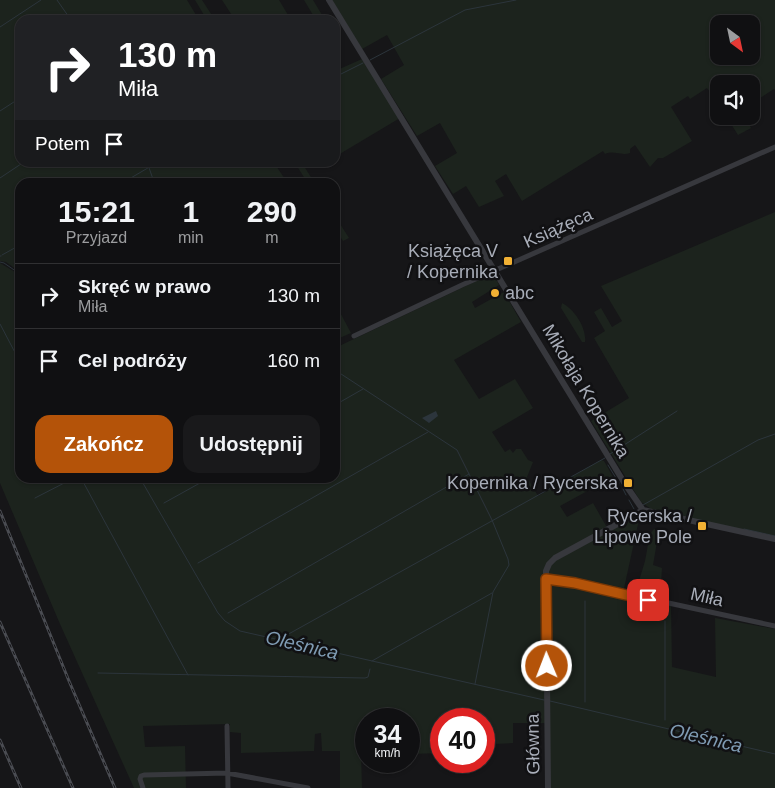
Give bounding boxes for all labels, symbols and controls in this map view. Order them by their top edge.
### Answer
north arrow [710,15,760,65]
map controls [710,15,760,125]
icon: right [35,35,100,100]
text: 130 m [118,35,217,74]
button: sound [710,75,760,125]
text: Miła [118,76,158,101]
icon: arrive [100,130,128,158]
text: Potem [35,133,90,154]
text: 15:21 [58,195,135,228]
text: 1 [182,195,199,228]
text: 290 [247,195,297,228]
street label: Książęca [521,204,596,252]
text: Przyjazd [66,229,127,246]
text: min [178,229,204,246]
text: m [265,229,278,246]
place label: Książęca V / Kopernika [407,241,499,282]
marker: Książęca V / Kopernika [502,255,514,267]
text: Skręć w prawo [78,276,211,297]
icon: right [35,282,63,310]
place label: abc [505,283,534,303]
text: 130 m [267,285,320,306]
marker: abc [489,287,501,299]
text: Miła [78,298,107,315]
street label: Mikołaja Kopernika [538,321,634,462]
icon: arrive [35,347,63,375]
text: Cel podróży [78,350,187,371]
text: 160 m [267,350,320,371]
button: Zakończ [35,415,173,473]
button: Udostępnij [183,415,320,473]
place label: Kopernika / Rycerska [447,473,619,493]
marker: Kopernika / Rycerska [622,477,634,489]
place label: Rycerska / Lipowe Pole [594,506,692,547]
marker: Rycerska / Lipowe Pole [696,520,708,532]
pin [627,579,669,621]
street label: Miła [689,584,726,611]
icon: arrive [634,586,662,614]
water label: Oleśnica [264,626,340,664]
position arrow [520,639,572,691]
speed limit sign: 40 [430,708,495,773]
street label: Główna [522,712,544,775]
water label: Oleśnica [668,719,744,757]
text: 34 [374,720,401,748]
text: km/h [374,746,401,760]

